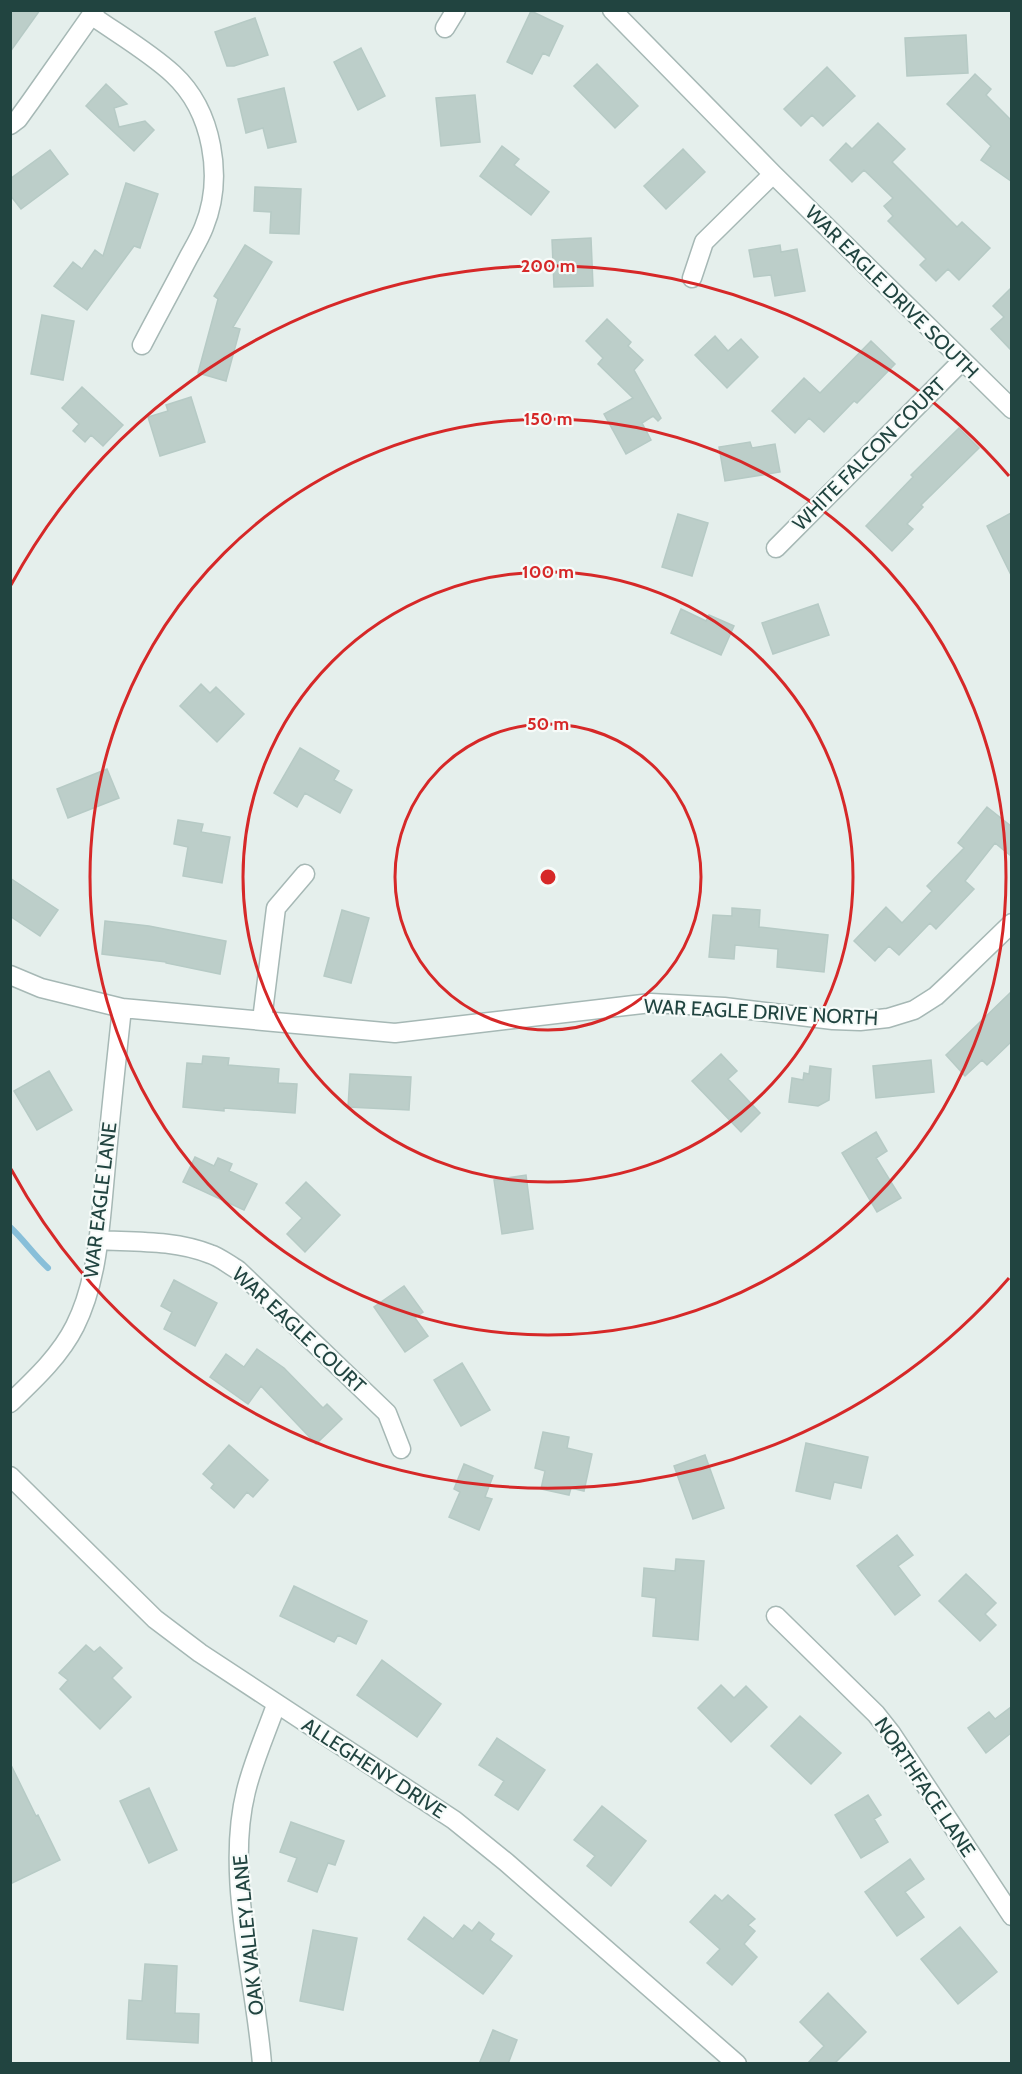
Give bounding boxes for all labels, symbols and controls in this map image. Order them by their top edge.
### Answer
street label: WAR EAGLE DRIVE SOUTH [800,200,984,384]
text: 200 m [521,255,575,277]
street label: WHITE FALCON COURT [788,372,951,535]
text: 150 m [524,408,572,430]
text: 100 m [522,561,574,583]
text: 50 m [527,713,569,735]
centre of rings [538,867,558,887]
street label: WAR EAGLE DRIVE NORTH [643,994,879,1030]
street label: WAR EAGLE LANE [79,1121,121,1279]
street label: WAR EAGLE COURT [227,1262,371,1398]
street label: ALLEGHENY DRIVE [298,1713,450,1823]
street label: NORTHFACE LANE [869,1713,981,1861]
street label: OAK VALLEY LANE [228,1854,268,2016]

